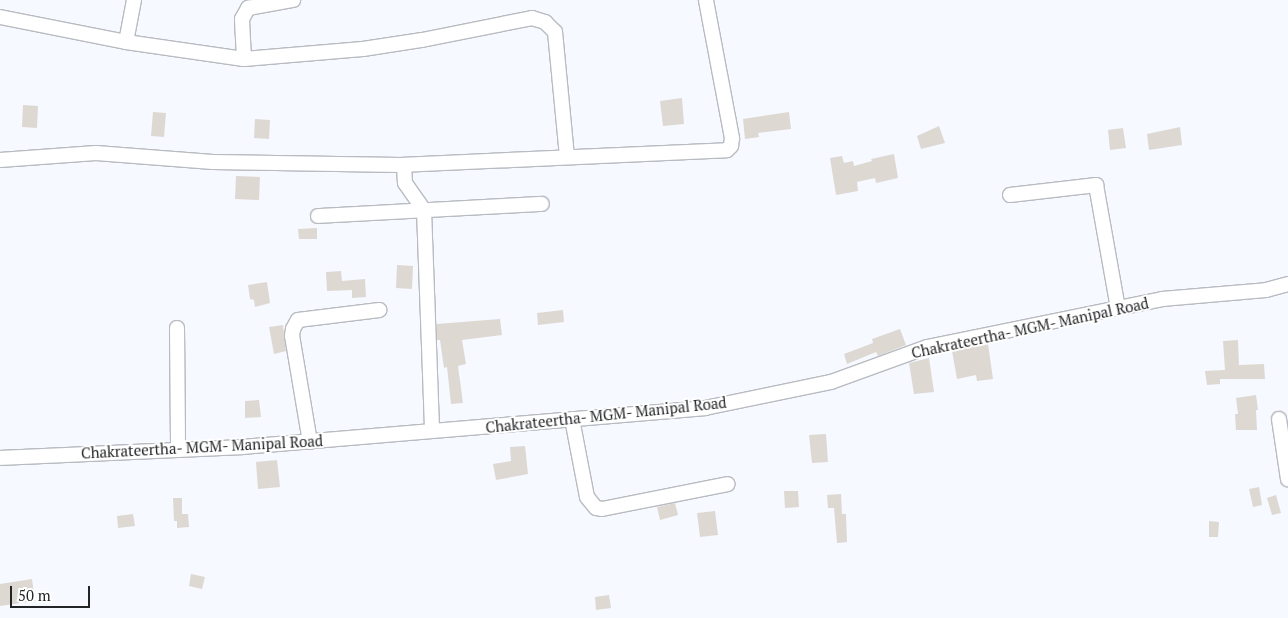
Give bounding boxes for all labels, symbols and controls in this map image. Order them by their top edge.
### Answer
street label: Chakrateertha- MGM- Manipal Road [909,294,1151,362]
street label: Chakrateertha- MGM- Manipal Road [484,393,728,437]
street label: Chakrateertha- MGM- Manipal Road [80,432,324,462]
scale bar [12,576,92,608]
text: 50 m [18,585,51,605]

